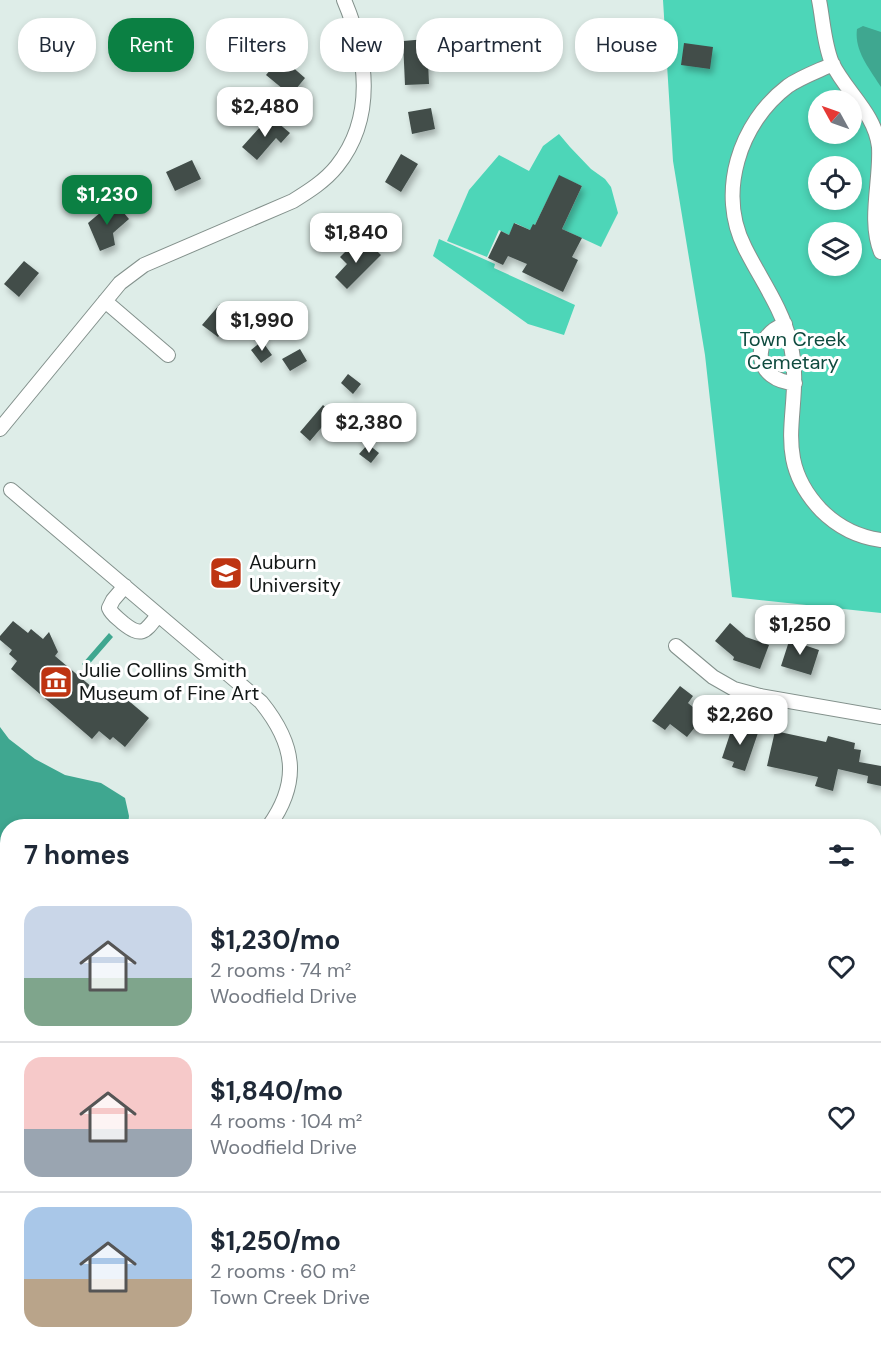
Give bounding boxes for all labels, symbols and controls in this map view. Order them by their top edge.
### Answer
chip: Buy [18,18,96,72]
chip: Rent [108,18,194,72]
chip: Filters [206,18,308,72]
chip: New [320,18,404,72]
chip: Apartment [416,18,563,72]
chip: House [575,18,678,72]
pin: $2,480 [216,87,314,138]
north arrow [808,90,862,144]
map controls [808,90,862,276]
text: $2,480 [231,93,299,119]
button: locate [808,156,862,210]
pin: $1,230 [58,175,156,226]
text: $1,230 [76,181,138,207]
pin: $1,840 [307,213,405,264]
text: $1,840 [324,219,388,245]
button: layers [808,222,862,276]
pin: $1,990 [213,301,311,352]
text: $1,990 [230,307,294,333]
park label: Town Creek Cemetary [739,326,847,375]
pin: $2,380 [320,403,418,454]
text: $2,380 [335,409,403,435]
place label: Auburn University [249,549,341,598]
school or university icon: Auburn University [208,555,244,591]
pin: $1,250 [751,605,849,656]
text: $1,250 [769,611,831,637]
place label: Julie Collins Smith Museum of Fine Art [79,657,260,706]
museum icon: Julie Collins Smith Museum of Fine Art [38,664,74,700]
pin: $2,260 [691,695,789,746]
text: $2,260 [707,701,773,727]
text: 7 homes [24,838,130,872]
icon: filters [825,839,858,872]
text: $1,230/mo [210,923,340,957]
icon: home [72,930,144,1002]
icon: heart [825,950,858,983]
text: 2 rooms · 74 m² [210,957,351,983]
text: Woodfield Drive [210,983,357,1009]
text: $1,840/mo [210,1074,343,1108]
icon: home [72,1081,144,1153]
icon: heart [825,1101,858,1134]
text: 4 rooms · 104 m² [210,1108,362,1134]
text: Woodfield Drive [210,1134,357,1160]
text: $1,250/mo [210,1224,341,1258]
icon: home [72,1231,144,1303]
icon: heart [825,1251,858,1284]
text: 2 rooms · 60 m² [210,1258,356,1284]
text: Town Creek Drive [210,1284,370,1310]

